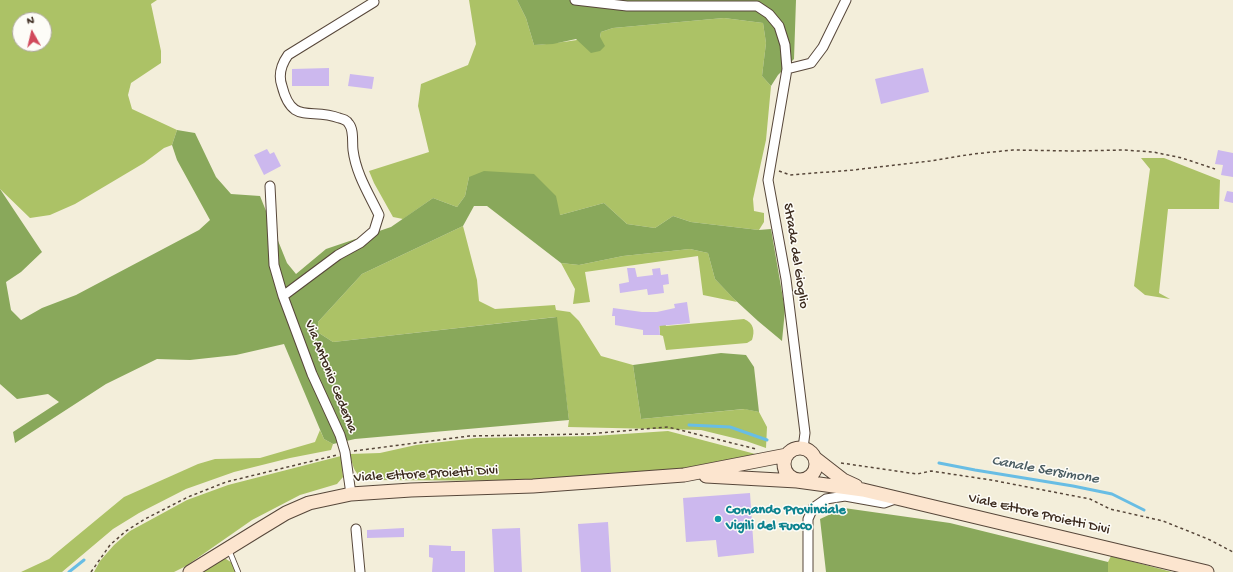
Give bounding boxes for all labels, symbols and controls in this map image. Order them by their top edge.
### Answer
north arrow [12,12,52,52]
text: N [26,15,35,28]
street label: Strada del Gioglio [778,202,812,310]
street label: Via Antonio Cederna [300,318,360,436]
water label: Canale Sersimone [990,453,1100,489]
street label: Viale Ettore Proietti Divi [353,463,499,487]
street label: Viale Ettore Proietti Divi [967,491,1111,539]
place label: Comando Provinciale Vigili del Fuoco [726,503,846,536]
marker: Comando Provinciale Vigili del Fuoco [713,514,723,524]

